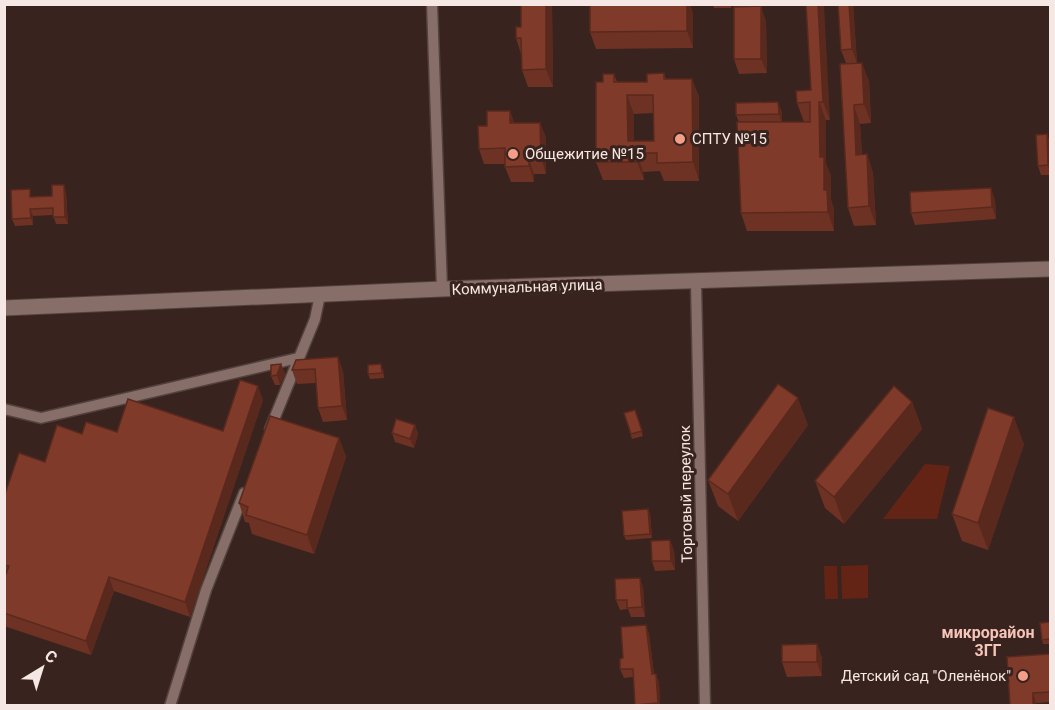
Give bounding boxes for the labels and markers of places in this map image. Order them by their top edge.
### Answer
place label: СПТУ №15 [692,130,767,148]
marker: СПТУ №15 [673,132,687,146]
place label: Общежитие №15 [525,145,644,163]
marker: Общежитие №15 [506,147,520,161]
place label: Детский сад "Оленёнок" [841,667,1011,685]
marker: Детский сад "Оленёнок" [1016,669,1030,683]

